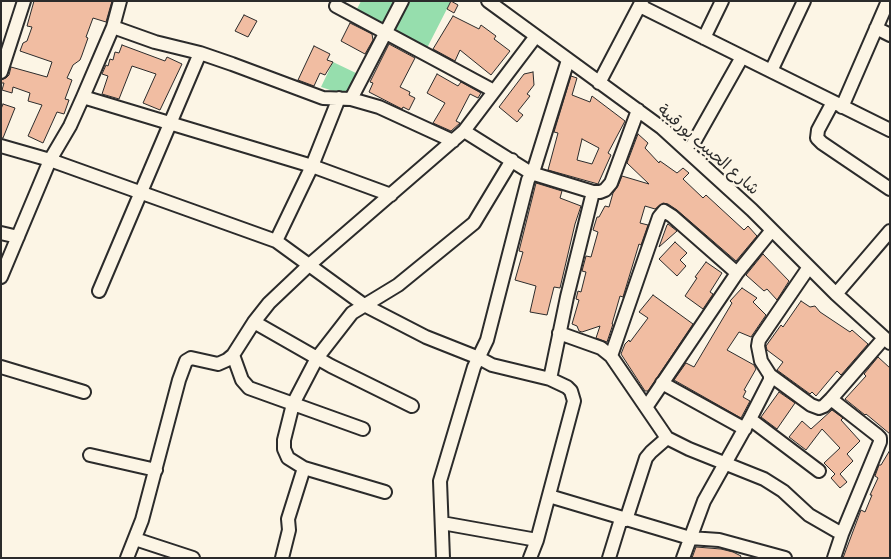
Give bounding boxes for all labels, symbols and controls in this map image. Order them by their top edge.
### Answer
street label: شارع الحبيب بورقيبة [653,101,763,199]

